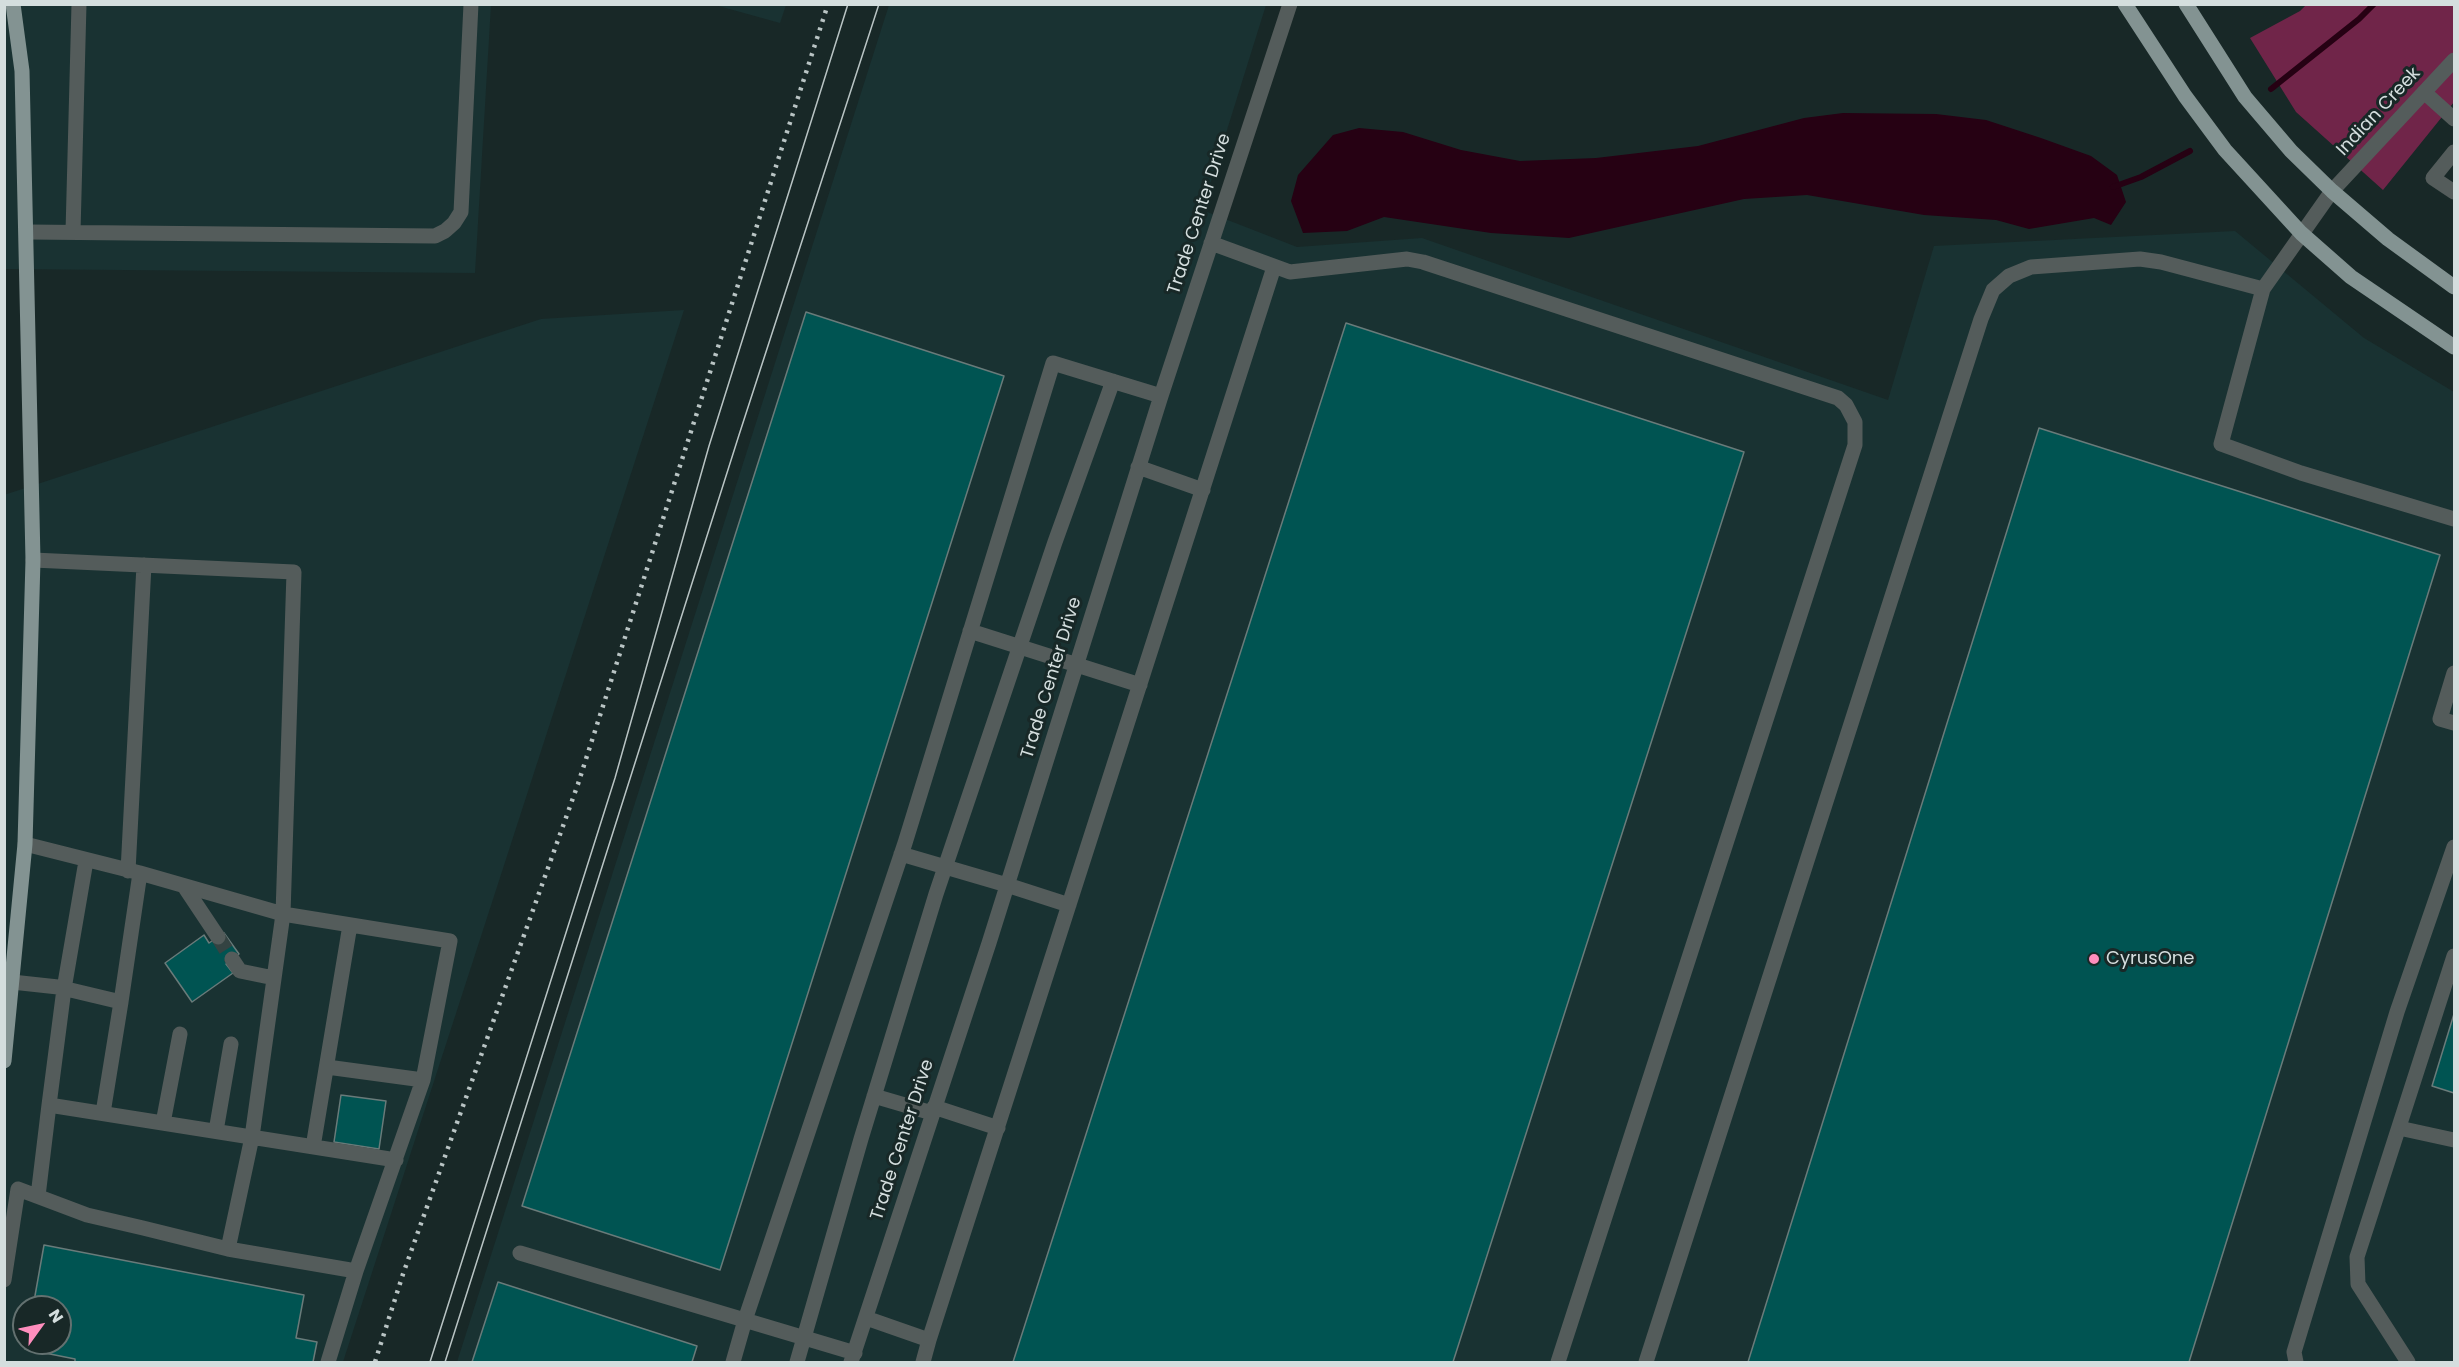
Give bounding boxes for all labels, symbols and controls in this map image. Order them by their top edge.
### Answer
street label: Indian Creek [2332,63,2426,161]
street label: Trade Center Drive [1164,131,1236,297]
street label: Trade Center Drive [1017,595,1087,761]
place label: CyrusOne [2106,948,2194,970]
marker: CyrusOne [2087,952,2101,966]
street label: Trade Center Drive [867,1057,939,1223]
north arrow [12,1295,72,1355]
text: N [43,1305,69,1327]

